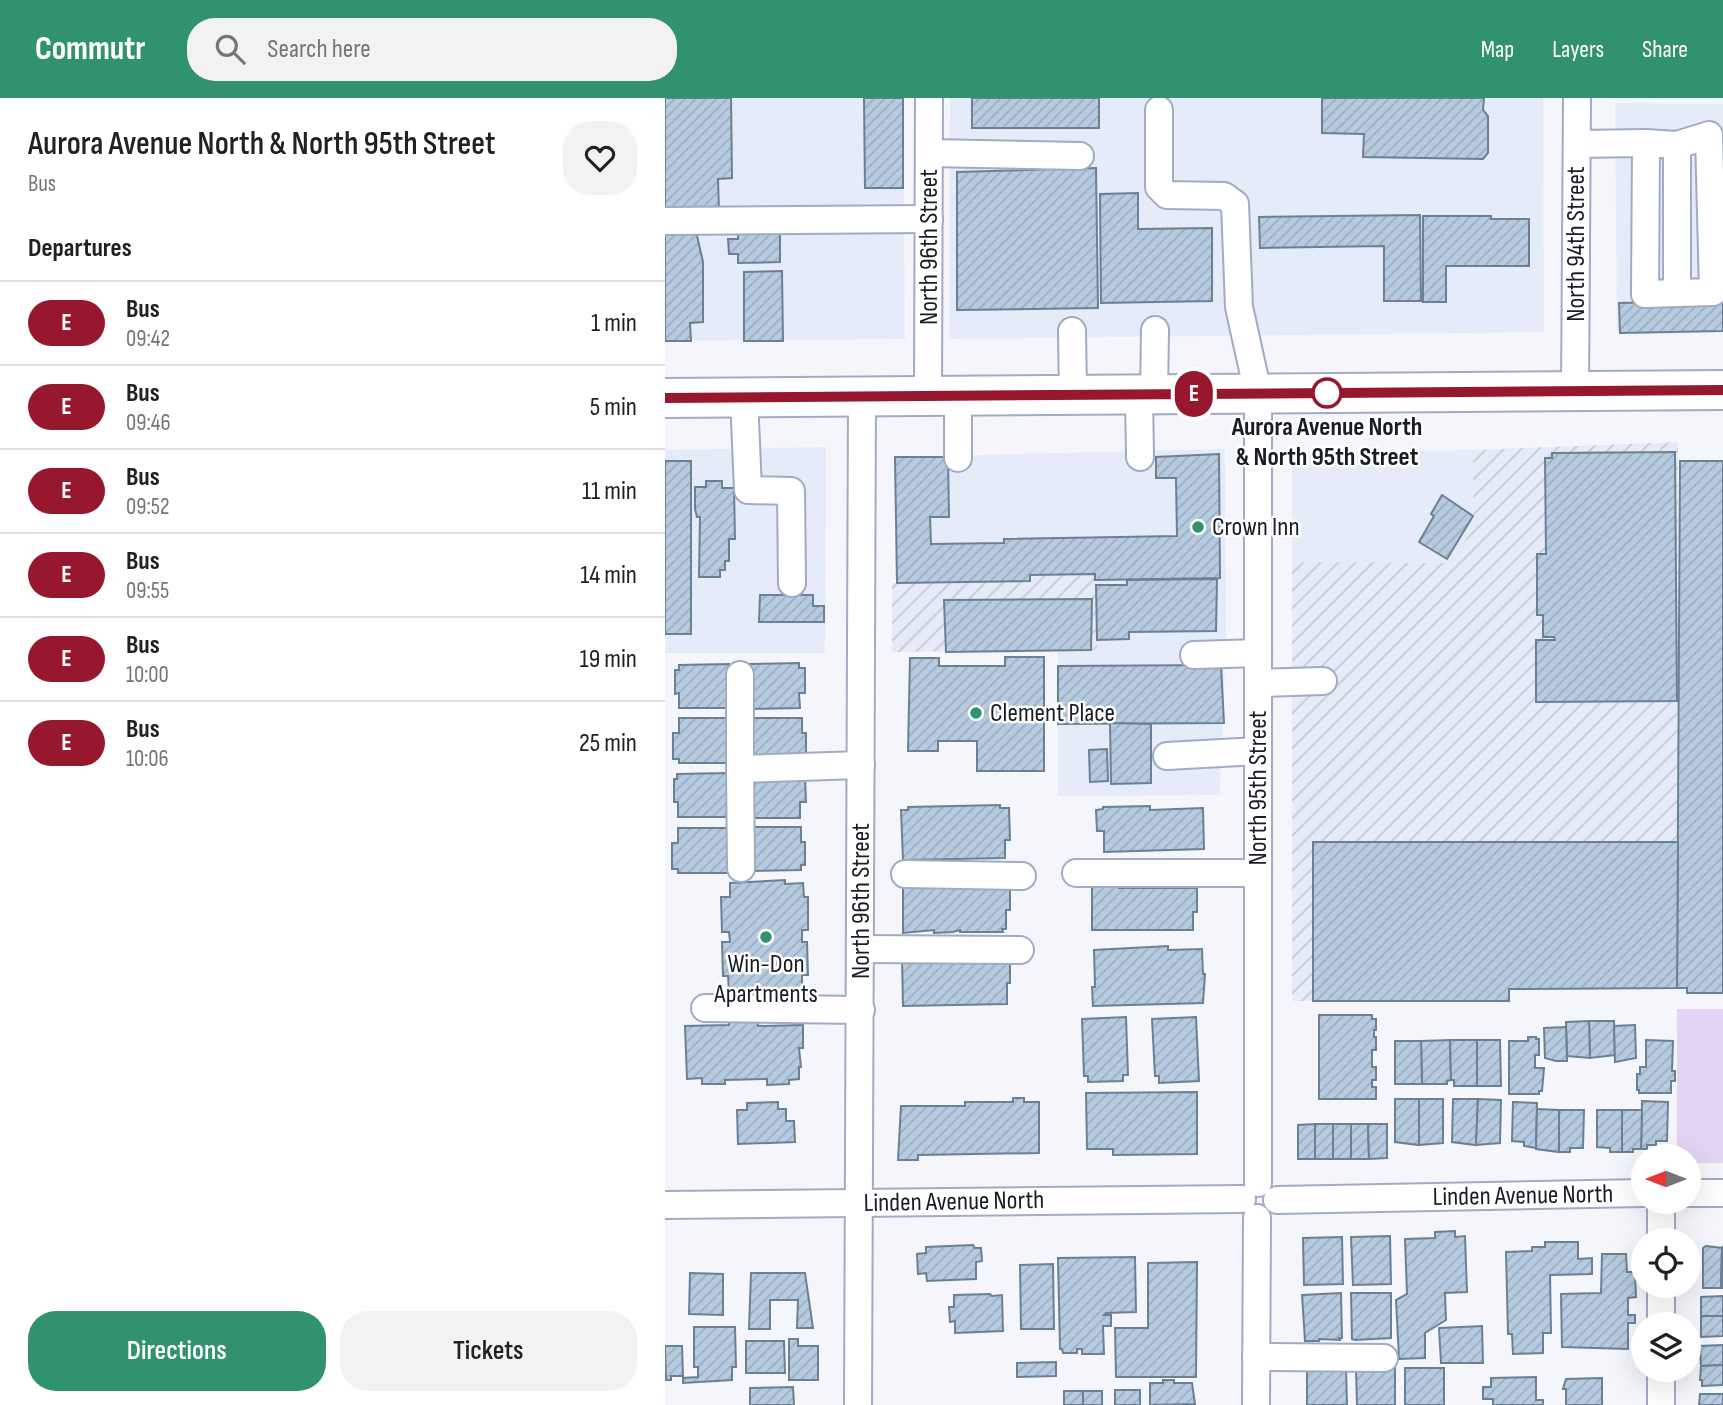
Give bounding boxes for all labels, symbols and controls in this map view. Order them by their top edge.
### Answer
search box [187,18,677,81]
text: Commutr [35,29,145,69]
icon: search [211,30,249,68]
text: Search here [267,34,371,65]
text: Map [1481,35,1514,64]
text: Layers [1552,35,1604,64]
text: Share [1642,35,1688,64]
button: heart [563,121,637,195]
text: Aurora Avenue North & North 95th Street [28,124,495,164]
street label: North 94th Street [1561,166,1592,322]
street label: North 96th Street [914,169,945,325]
text: Bus [28,170,56,198]
text: Departures [28,233,132,264]
text: Bus [126,294,160,325]
text: E [61,308,72,337]
text: 1 min [591,308,637,339]
text: 09:42 [126,325,170,353]
line badge: E [1171,371,1217,417]
text: Bus [126,378,160,409]
marker: Aurora Avenue North & North 95th Street [1312,378,1342,408]
text: E [1189,379,1199,408]
text: E [61,392,72,421]
text: 5 min [590,392,637,423]
text: 09:46 [126,409,170,437]
place label: Aurora Avenue North & North 95th Street [1231,412,1422,473]
text: Bus [126,462,160,493]
text: E [61,476,72,505]
text: 11 min [582,476,637,507]
text: 09:52 [126,493,170,521]
place label: Crown Inn [1212,512,1300,543]
marker: Crown Inn [1190,519,1206,535]
text: Bus [126,546,160,577]
text: E [61,560,72,589]
text: 14 min [580,560,637,591]
text: 09:55 [126,577,169,605]
text: Bus [126,630,160,661]
text: E [61,644,72,673]
text: 19 min [580,644,637,675]
text: 10:00 [126,661,169,689]
place label: Clement Place [990,698,1115,729]
marker: Clement Place [968,705,984,721]
street label: North 95th Street [1243,710,1274,866]
text: Bus [126,714,160,745]
text: E [61,728,72,757]
text: 25 min [579,728,637,759]
text: 10:06 [126,745,169,773]
street label: North 96th Street [846,823,877,979]
marker: Win-Don Apartments [758,929,774,945]
place label: Win-Don Apartments [713,949,818,1010]
north arrow [1631,1144,1701,1214]
map controls [1631,1144,1701,1382]
street label: Linden Avenue North [1432,1179,1614,1213]
street label: Linden Avenue North [863,1185,1045,1219]
button: locate [1631,1228,1701,1298]
button: Directions [28,1311,326,1391]
button: Tickets [340,1311,637,1391]
button: layers [1631,1312,1701,1382]

